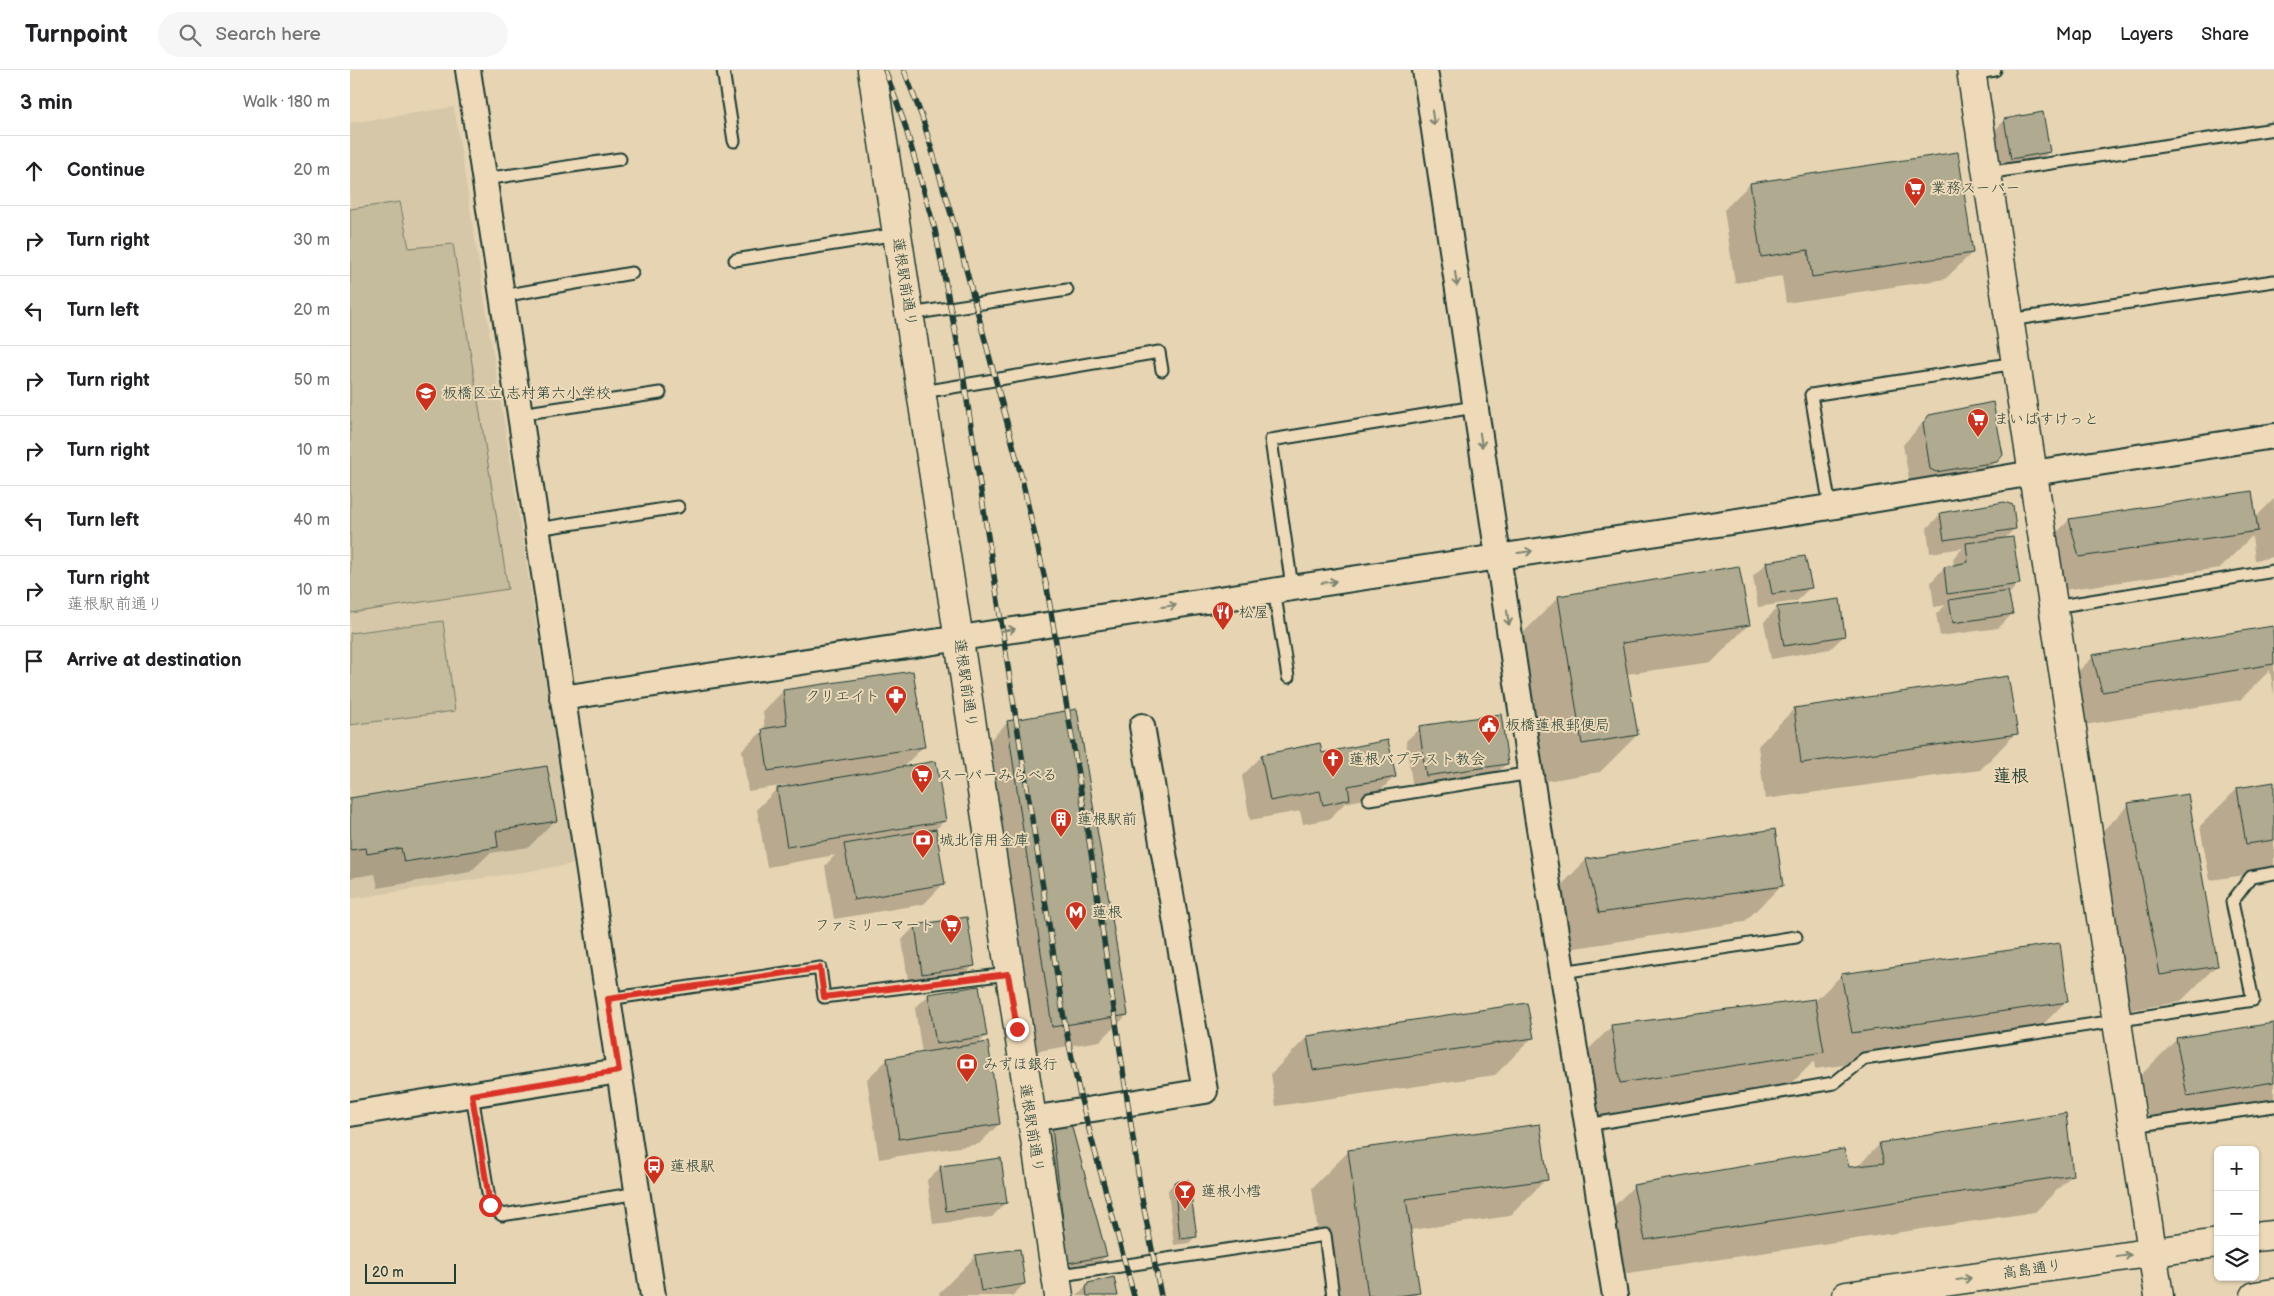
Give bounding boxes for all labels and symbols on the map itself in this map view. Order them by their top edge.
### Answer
one-way arrow [1428,110,1438,126]
supermarket icon: 業務スーパー [1903,176,1927,207]
place label: 業務スーパー [1931,179,2020,198]
street label: 蓮根駅前通り [888,236,921,328]
one-way arrow [1452,271,1462,287]
school or university icon: 板橋区立 志村第六小学校 [414,381,438,412]
place label: 板橋区立 志村第六小学校 [442,384,611,403]
supermarket icon: まいばすけっと [1966,407,1990,438]
place label: まいばすけっと [1994,410,2099,429]
one-way arrow [1476,431,1486,447]
one-way arrow [1516,547,1532,557]
one-way arrow [1321,576,1337,586]
restaurant icon: 松屋 [1211,600,1235,631]
one-way arrow [1160,601,1176,611]
place label: 松屋 [1239,603,1269,622]
one-way arrow [1503,609,1513,625]
one-way arrow [1000,625,1016,635]
street label: 蓮根駅前通り [950,637,981,729]
pharmacy icon: クリエイト [884,684,908,715]
place label: クリエイト [805,687,880,706]
public building icon: 板橋蓮根郵便局 [1477,713,1501,744]
place label: 板橋蓮根郵便局 [1505,716,1610,735]
church icon: 蓮根バプテスト教会 [1321,747,1345,778]
place label: 蓮根バプテスト教会 [1349,750,1485,769]
supermarket icon: スーパーみらべる [910,763,934,794]
place label: スーパーみらべる [938,766,1057,785]
district label: 蓮根 [1993,766,2029,787]
building icon: 蓮根駅前 [1049,807,1073,838]
place label: 蓮根駅前 [1077,810,1137,829]
bank icon: 城北信用金庫 [911,828,935,859]
place label: 城北信用金庫 [939,831,1029,850]
metro station icon: 蓮根 [1064,900,1088,931]
place label: 蓮根 [1092,903,1123,922]
supermarket icon: ファミリーマート [939,913,963,944]
place label: ファミリーマート [815,916,935,935]
route end [1006,1018,1029,1041]
bank icon: みずほ銀行 [955,1052,979,1083]
place label: みずほ銀行 [983,1055,1057,1074]
street label: 蓮根駅前通り [1015,1082,1048,1174]
bus stop icon: 蓮根駅 [642,1154,666,1185]
place label: 蓮根駅 [670,1157,715,1176]
bar icon: 蓮根小樰 [1173,1179,1197,1210]
place label: 蓮根小樰 [1201,1182,1261,1201]
route start [479,1194,502,1217]
one-way arrow [2116,1251,2132,1261]
street label: 高島通り [2001,1256,2063,1283]
scale bar [365,1261,456,1284]
one-way arrow [1955,1274,1971,1284]

